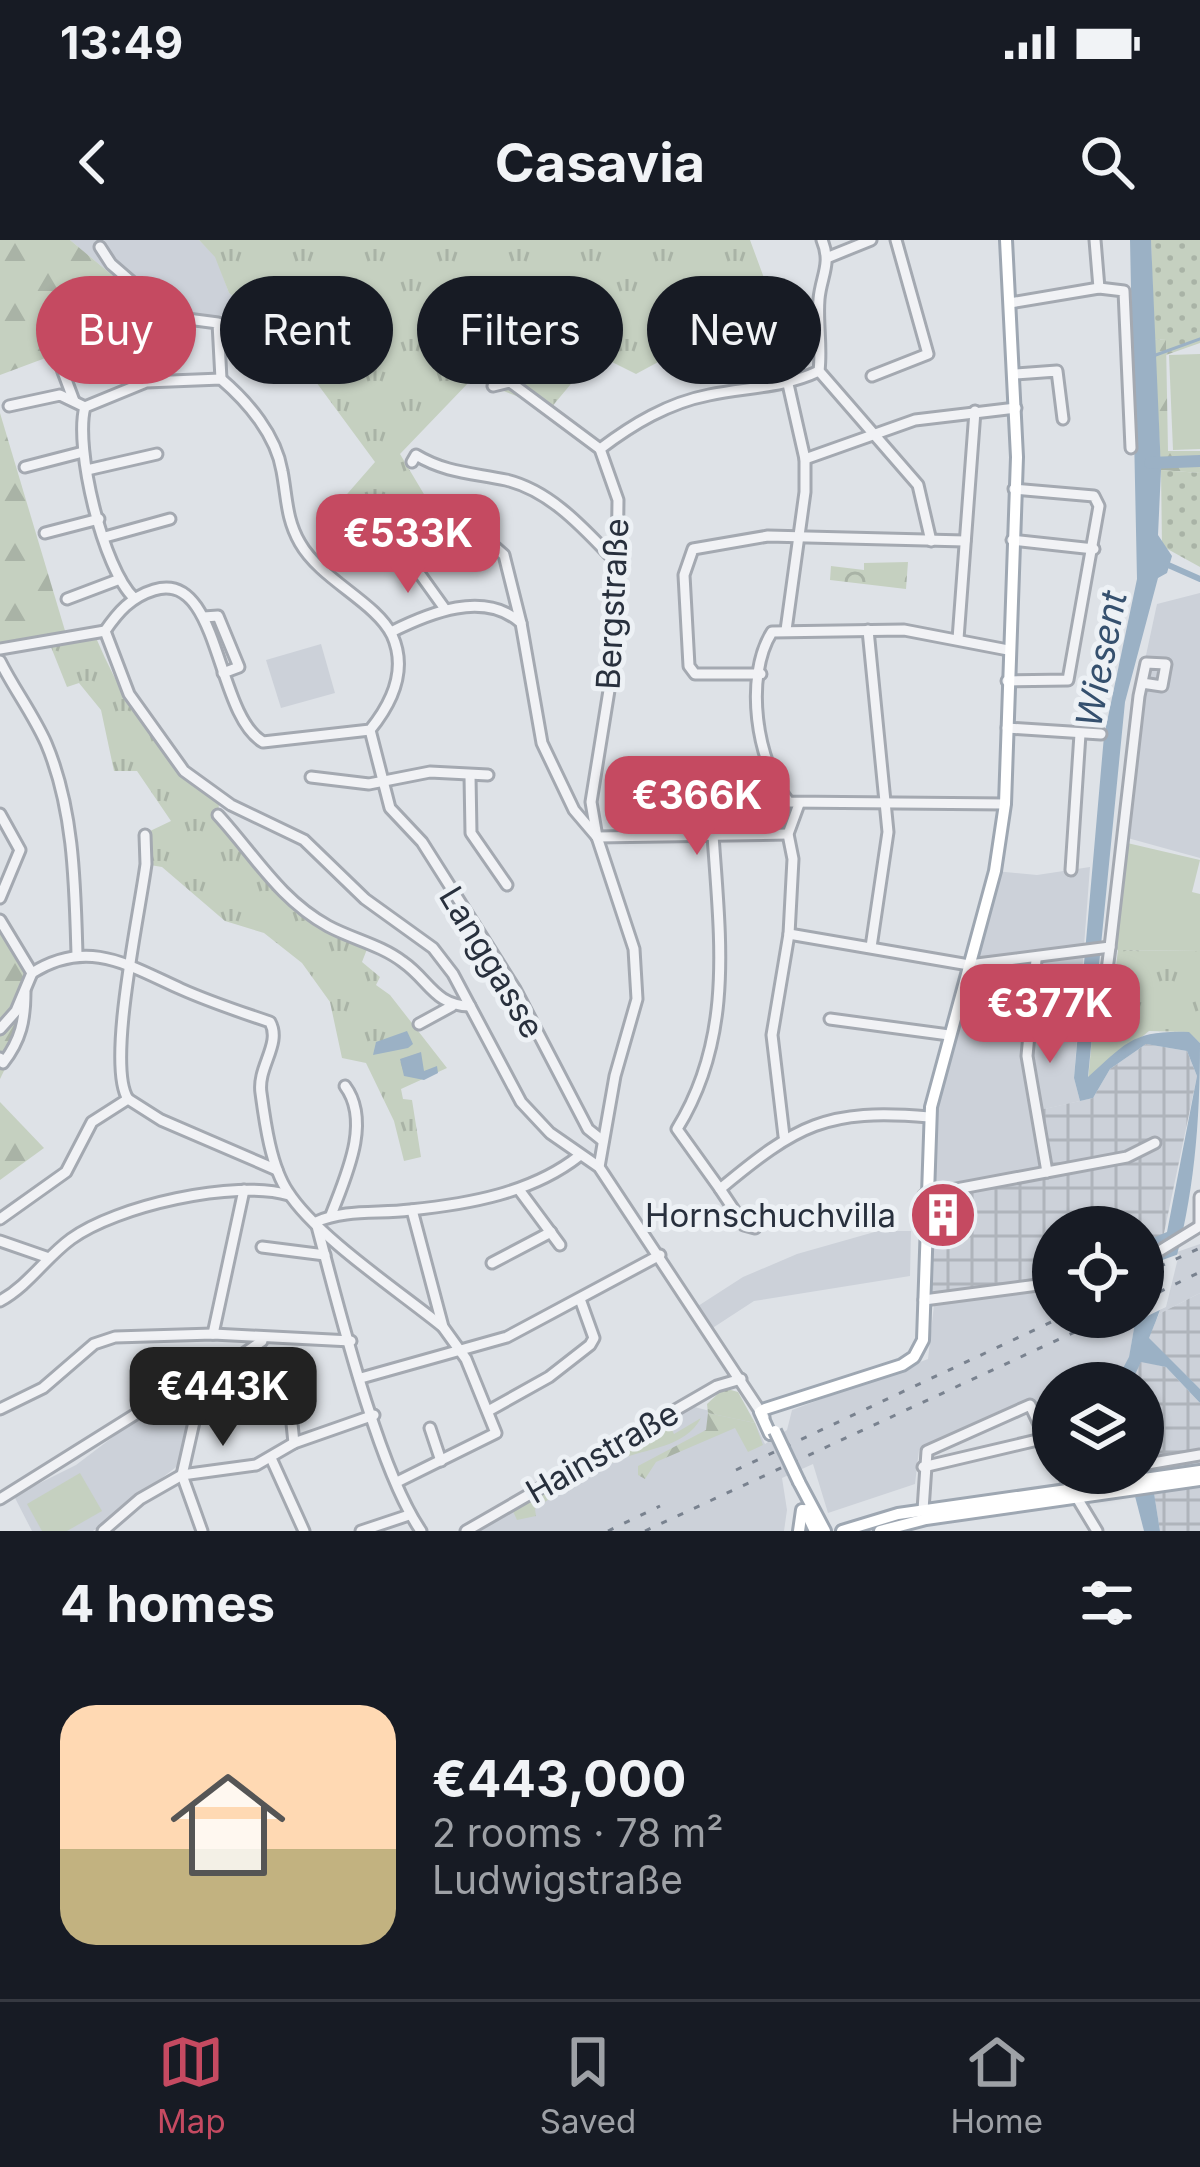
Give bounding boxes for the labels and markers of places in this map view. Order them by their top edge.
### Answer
pin: €533K [324,494,492,596]
pin: €366K [613,756,781,858]
pin: €377K [966,964,1134,1066]
building icon: Hornschuchvilla [908,1180,978,1250]
place label: Hornschuchvilla [645,1195,896,1235]
pin: €443K [139,1347,307,1449]

